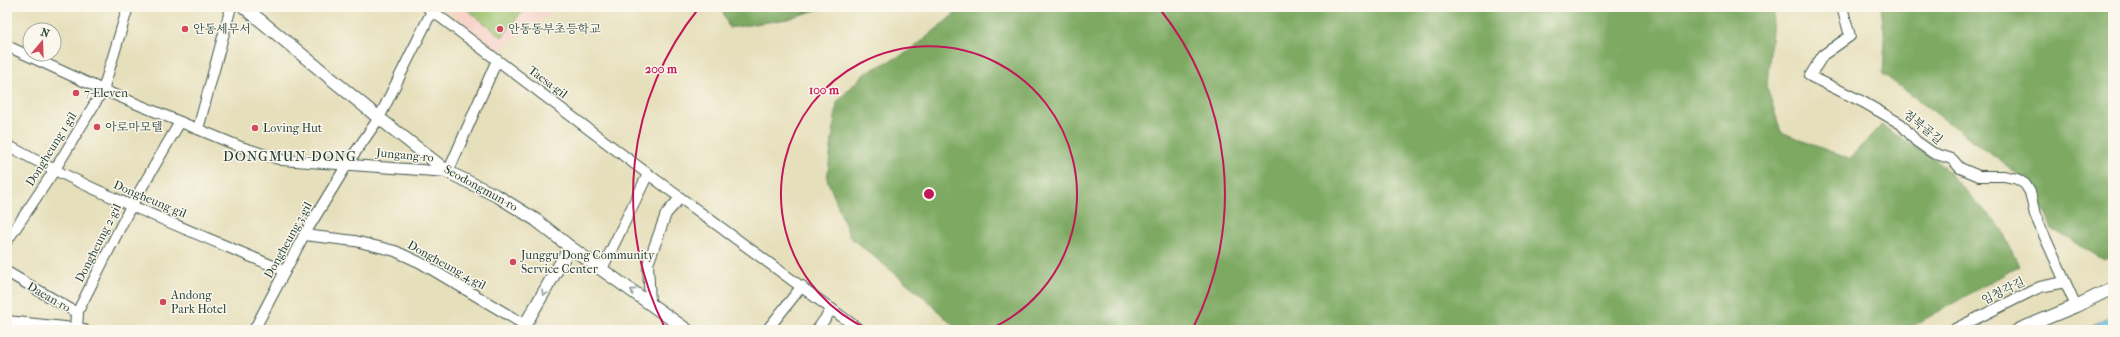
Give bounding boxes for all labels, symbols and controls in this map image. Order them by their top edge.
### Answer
north arrow [22,22,62,62]
place label: 안동세무서 [193,22,251,36]
place label: 안동동부초등학교 [508,22,601,36]
marker: 안동세무서 [180,24,190,34]
marker: 안동동부초등학교 [495,24,505,34]
text: N [39,26,52,41]
text: 200 m [645,62,678,76]
street label: Taesa-gil [526,63,571,102]
text: 100 m [809,83,840,97]
place label: 7-Eleven [84,86,128,100]
marker: 7-Eleven [71,88,81,98]
street label: 점북골길 [1901,107,1945,147]
street label: Dongheung 1-gil [23,109,80,189]
place label: 아로마모텔 [105,120,163,134]
place label: Loving Hut [263,121,323,135]
marker: 아로마모텔 [92,122,102,132]
marker: Loving Hut [250,123,260,133]
street label: Jungang-ro [375,145,434,164]
district label: DONGMUN-DONG [223,148,357,165]
street label: Seodongmun-ro [442,162,520,214]
street label: Dongheung-gil [111,177,189,221]
centre of rings [922,187,936,201]
street label: Dongheung 3-gil [261,199,315,281]
street label: Dongheung 2-gil [72,201,124,285]
street label: Dongheung 4-gil [405,238,489,293]
place label: Junggu Dong Community Service Center [520,248,655,276]
marker: Junggu Dong Community Service Center [508,257,518,267]
street label: 임청각길 [1979,275,2027,307]
street label: Daean-ro [25,279,73,315]
place label: Andong Park Hotel [170,288,227,316]
one-way arrow [630,288,637,296]
one-way arrow [541,289,548,296]
marker: Andong Park Hotel [158,297,168,307]

